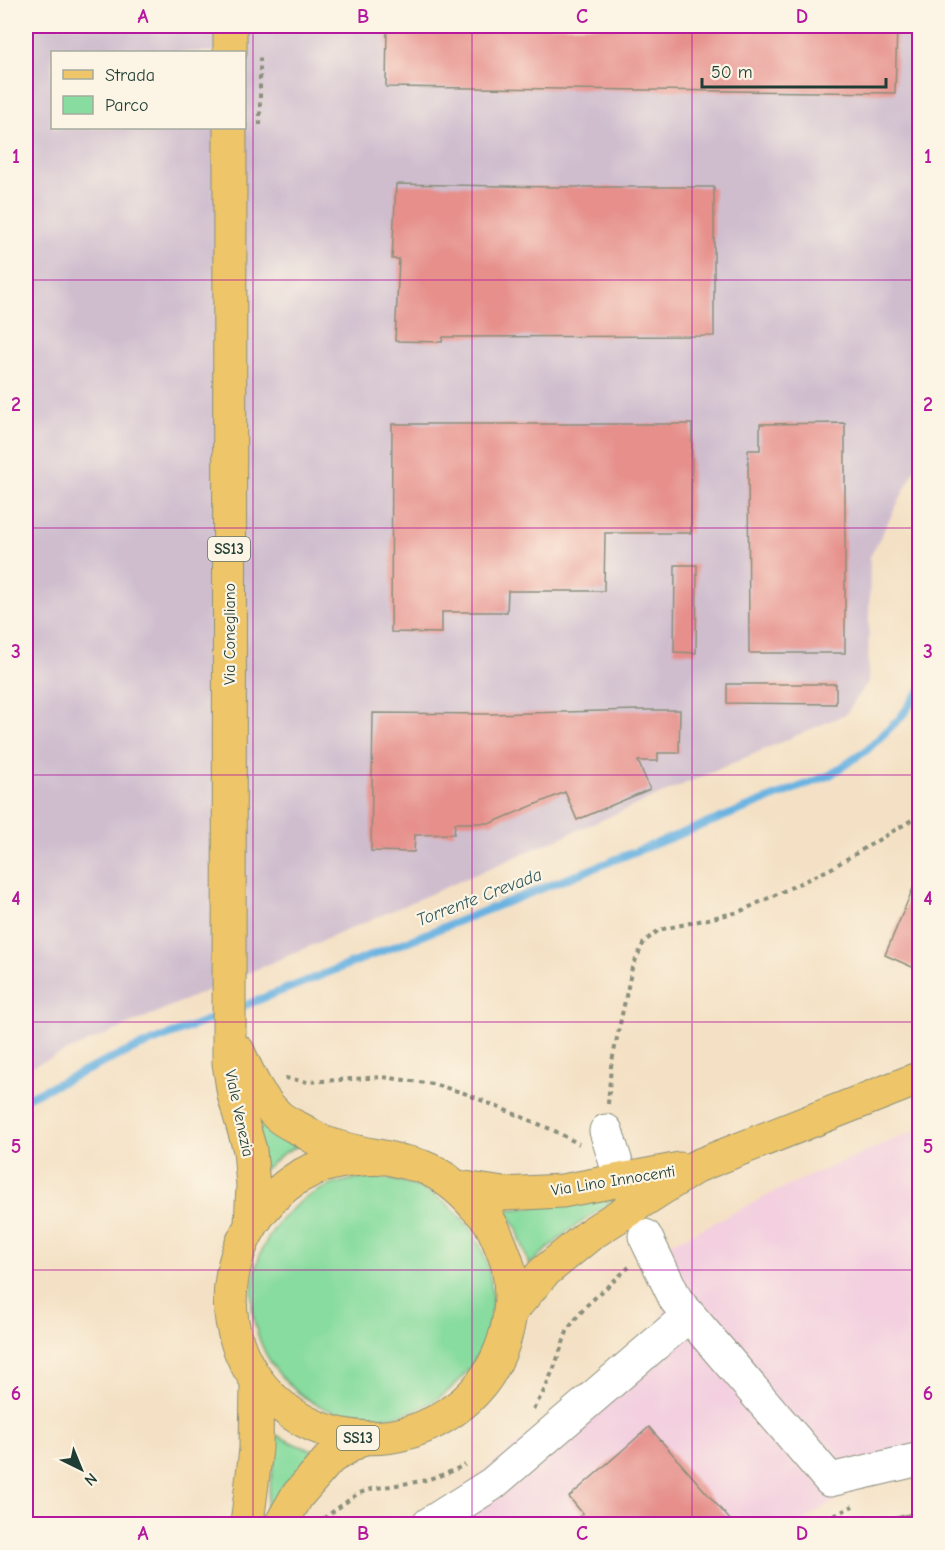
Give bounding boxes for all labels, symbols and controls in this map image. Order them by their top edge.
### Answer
text: A [137,5,149,28]
text: B [357,5,369,28]
text: C [576,5,588,28]
text: D [796,5,808,28]
legend [51,51,246,129]
scale bar [702,51,886,89]
text: 50 m [711,62,753,83]
text: Strada [105,65,155,86]
text: Parco [105,95,148,116]
text: 1 [12,145,20,168]
text: 1 [924,145,932,168]
text: 2 [11,393,21,416]
text: 2 [923,393,933,416]
road number: SS13 [208,537,250,561]
street label: Via Conegliano [221,583,239,685]
text: 3 [11,640,21,663]
text: 3 [923,640,933,663]
water label: Torrente Crevada [413,864,545,931]
text: 4 [11,887,21,910]
text: 4 [923,887,933,910]
street label: Viale Venezia [221,1068,257,1158]
text: 5 [11,1135,21,1158]
text: 5 [923,1135,933,1158]
street label: Via Lino Innocenti [550,1162,676,1200]
text: 6 [11,1382,21,1405]
text: 6 [923,1382,933,1405]
road number: SS13 [337,1426,379,1450]
north arrow [51,1439,111,1499]
text: N [81,1469,101,1489]
text: A [137,1522,149,1545]
text: B [357,1522,369,1545]
text: C [576,1522,588,1545]
text: D [796,1522,808,1545]

